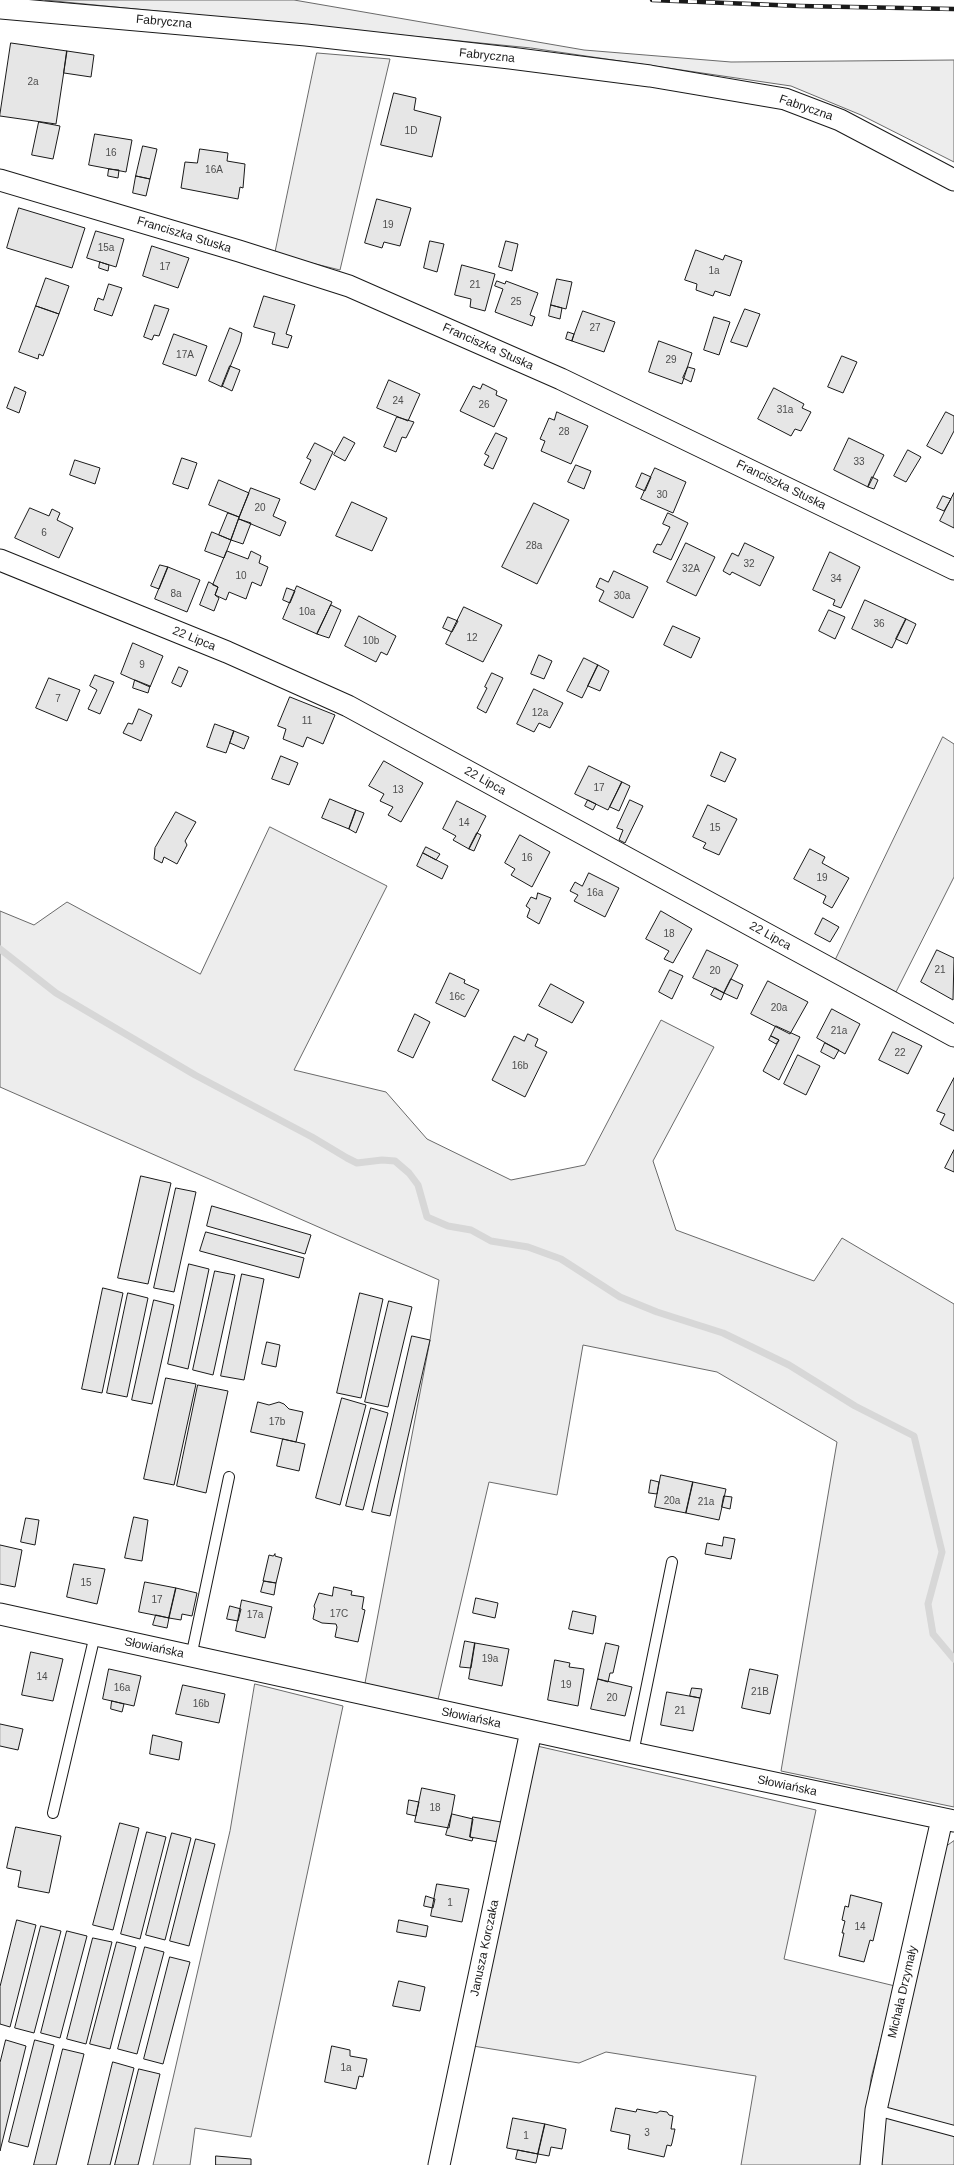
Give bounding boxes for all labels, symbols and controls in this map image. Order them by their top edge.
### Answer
street label: Fabryczna [135,12,193,32]
street label: Fabryczna [458,46,516,66]
house number: 2a [27,76,39,88]
street label: Fabryczna [777,92,835,124]
house number: 1D [405,125,417,137]
house number: 16 [105,147,117,159]
house number: 16A [205,164,223,176]
street label: Franciszka Stuska [135,214,233,256]
house number: 19 [382,219,394,231]
house number: 15a [98,242,114,254]
house number: 17 [159,261,171,273]
house number: 1a [708,265,720,277]
house number: 21 [469,279,481,291]
house number: 25 [510,296,522,308]
street label: Franciszka Stuska [440,320,536,374]
house number: 27 [589,322,601,334]
house number: 17A [176,349,194,361]
house number: 29 [665,354,677,366]
house number: 24 [392,395,404,407]
house number: 26 [478,399,490,411]
house number: 31a [777,404,793,416]
house number: 28 [558,426,570,438]
house number: 33 [853,456,865,468]
street label: Franciszka Stuska [734,457,828,513]
house number: 30 [656,489,668,501]
house number: 20 [254,502,266,514]
house number: 6 [41,527,47,539]
house number: 28a [526,540,542,552]
house number: 32 [743,558,755,570]
house number: 32A [682,563,700,575]
house number: 10 [235,570,247,582]
house number: 34 [830,573,842,585]
house number: 8a [170,588,182,600]
house number: 30a [614,590,630,602]
house number: 10a [299,606,315,618]
house number: 36 [873,618,885,630]
street label: 22 Lipca [170,624,218,654]
house number: 12 [466,632,478,644]
house number: 10b [363,635,379,647]
house number: 9 [139,659,145,671]
house number: 7 [55,693,61,705]
house number: 12a [532,707,548,719]
house number: 11 [302,715,312,727]
street label: 22 Lipca [462,764,508,798]
house number: 17 [593,782,605,794]
house number: 13 [392,784,404,796]
house number: 14 [458,817,470,829]
house number: 15 [709,822,721,834]
house number: 16 [521,852,533,864]
house number: 19 [816,872,828,884]
house number: 16a [587,887,603,899]
street label: 22 Lipca [747,919,793,953]
house number: 18 [663,928,675,940]
house number: 21 [934,964,946,976]
house number: 20 [709,965,721,977]
house number: 16c [449,991,465,1003]
house number: 20a [771,1002,787,1014]
house number: 21a [831,1025,847,1037]
house number: 22 [894,1047,906,1059]
house number: 16b [512,1060,528,1072]
house number: 17b [269,1416,285,1428]
house number: 20a [664,1495,680,1507]
house number: 21a [698,1496,714,1508]
house number: 15 [80,1577,92,1589]
house number: 17 [151,1594,163,1606]
house number: 17C [330,1608,348,1620]
house number: 17a [247,1609,263,1621]
street label: Słowiańska [123,1635,185,1661]
house number: 19a [482,1653,498,1665]
house number: 14 [36,1671,48,1683]
house number: 19 [560,1679,572,1691]
house number: 16a [114,1682,130,1694]
house number: 21B [751,1686,769,1698]
house number: 20 [606,1692,618,1704]
house number: 16b [193,1698,209,1710]
street label: Słowiańska [440,1705,502,1731]
house number: 21 [674,1705,686,1717]
street label: Słowiańska [756,1773,818,1799]
house number: 18 [429,1802,441,1814]
house number: 1 [447,1897,453,1909]
street label: Janusza Korczaka [468,1899,502,1997]
house number: 14 [854,1921,866,1933]
street label: Michała Drzymały [885,1944,921,2040]
house number: 1a [340,2062,352,2074]
house number: 3 [644,2127,650,2139]
house number: 1 [523,2130,529,2142]

